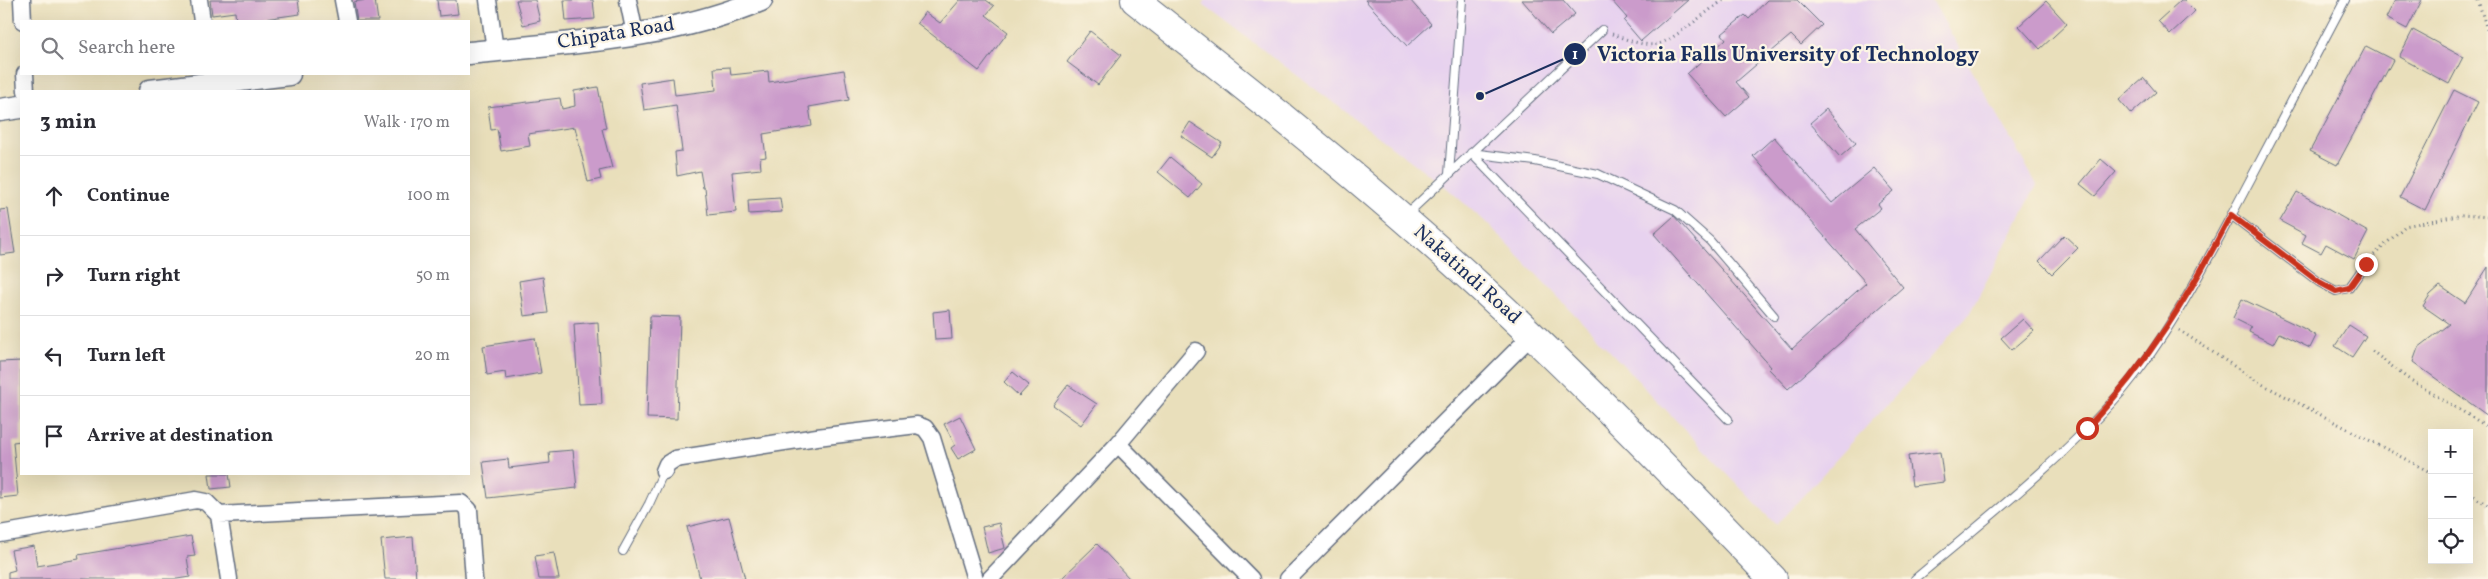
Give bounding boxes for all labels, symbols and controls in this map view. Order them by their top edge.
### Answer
street label: Chipata Road [555,11,677,57]
search box [20,20,470,75]
icon: search [38,34,66,62]
text: Search here [78,35,175,61]
callout: Victoria Falls University of Technology [1563,36,1989,72]
text: Victoria Falls University of Technology [1597,41,1979,70]
text: 1 [1572,45,1578,66]
text: 3 min [40,108,96,137]
text: Walk · 170 m [364,112,450,134]
icon: ahead [40,182,68,210]
text: Continue [87,183,170,209]
text: 100 m [407,185,450,207]
street label: Nakatindi Road [1407,219,1527,331]
route end [2355,253,2378,276]
icon: right [40,262,68,290]
text: Turn right [87,263,180,289]
text: 50 m [416,265,450,287]
icon: left [40,342,68,370]
text: Turn left [87,343,166,369]
text: 20 m [415,345,450,367]
route start [2076,417,2099,440]
icon: arrive [40,422,68,450]
text: Arrive at destination [87,423,273,449]
map controls [2428,429,2473,564]
button: + [2428,429,2473,474]
button: − [2428,474,2473,519]
button: locate [2428,519,2473,564]

